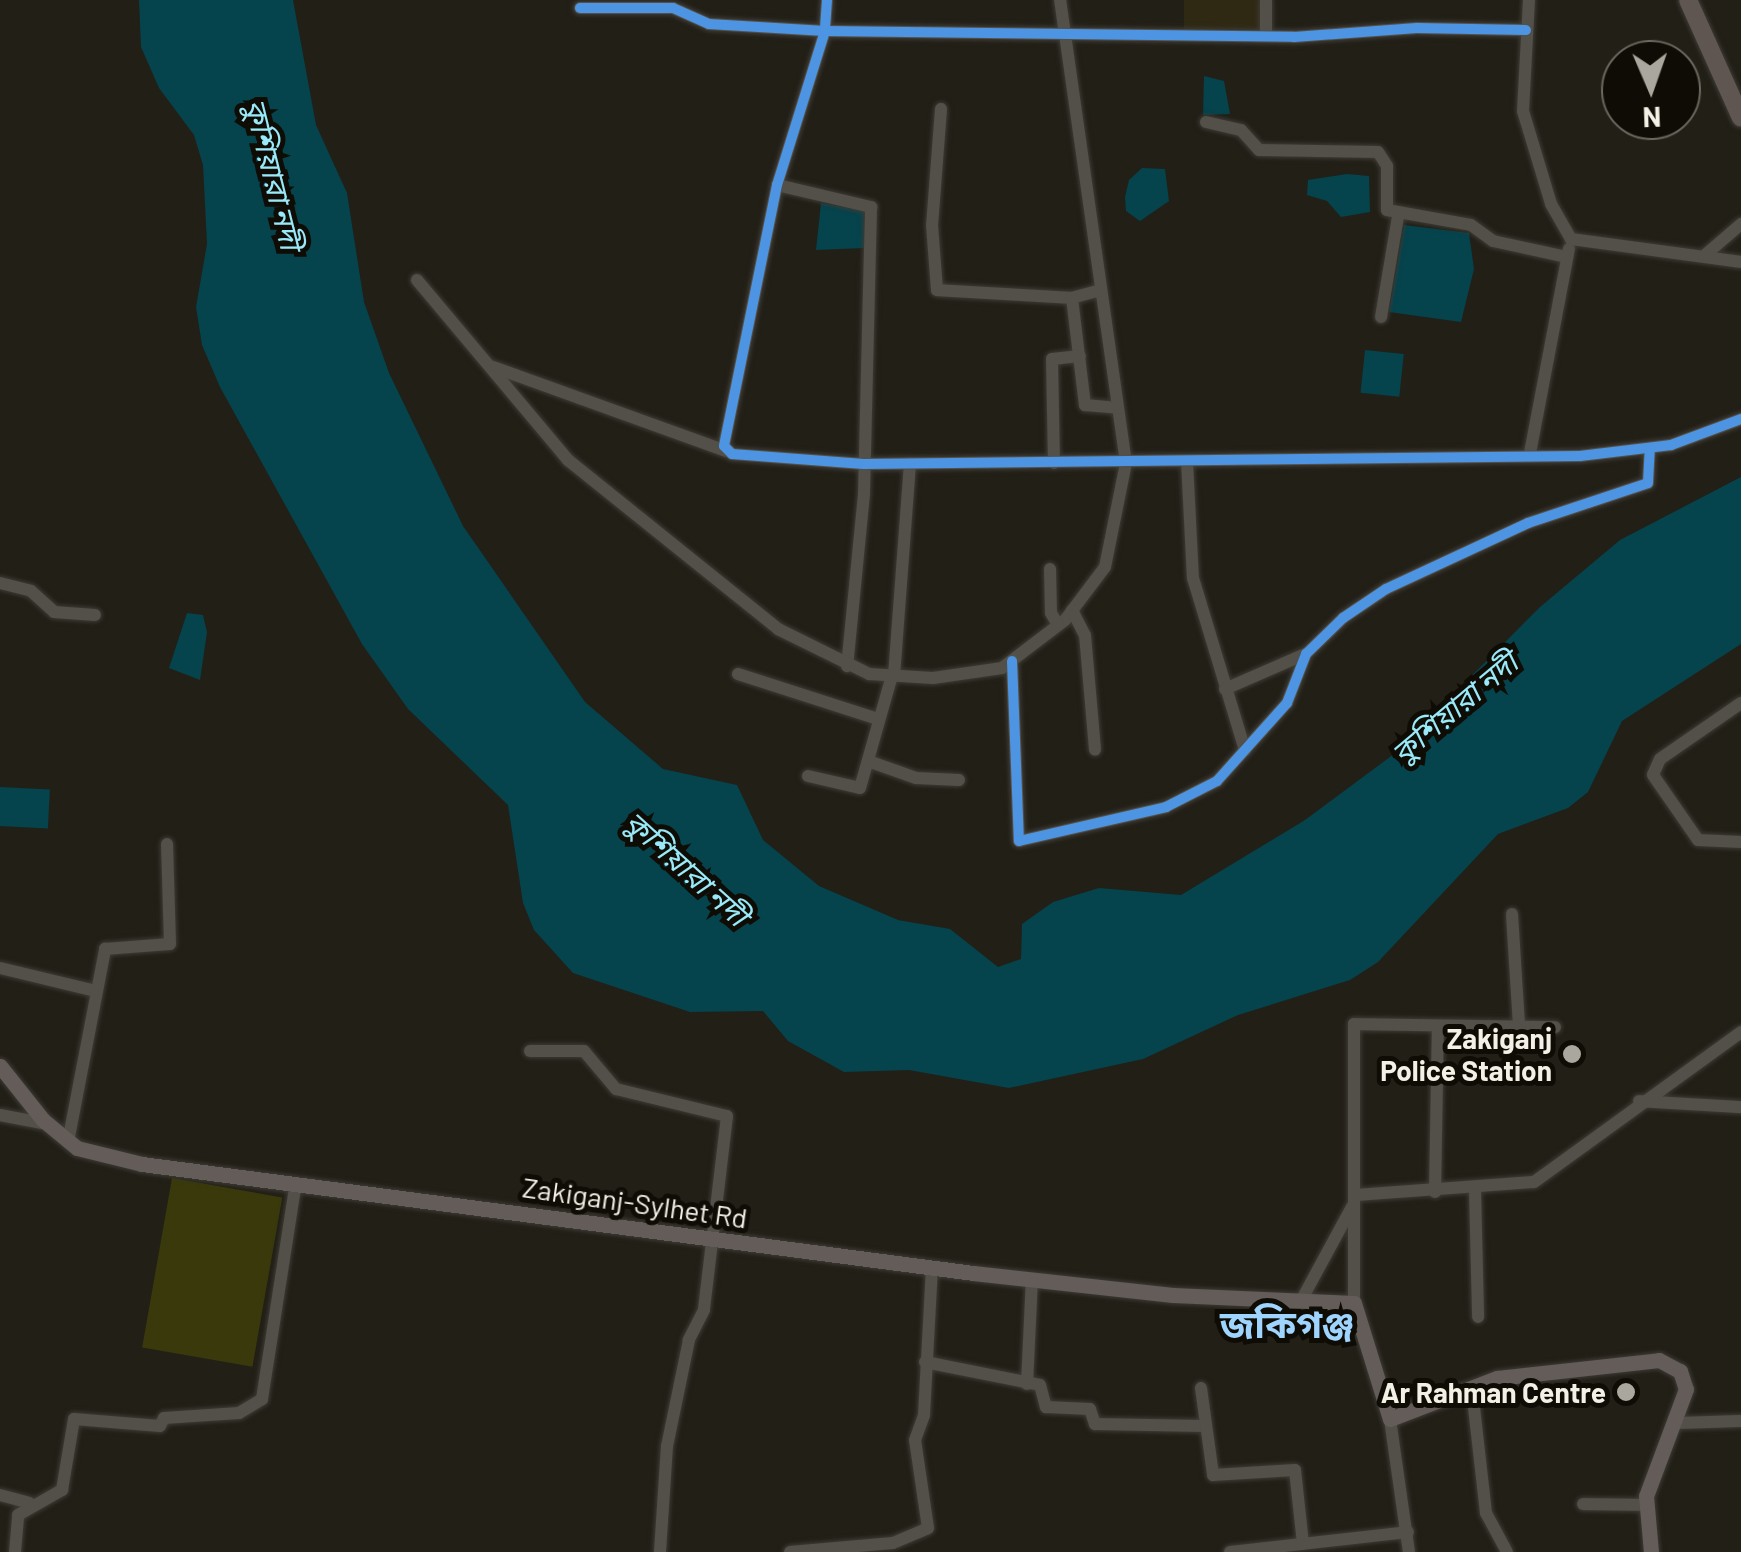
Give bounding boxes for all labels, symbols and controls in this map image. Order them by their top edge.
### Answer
north arrow [1601,40,1701,140]
water label: কুশিয়ারা নদী [238,95,310,253]
text: N [1642,101,1662,135]
water label: কুশিয়ারা নদী [1384,644,1524,770]
water label: কুশিয়ারা নদী [618,803,756,933]
place label: Zakiganj Police Station [1380,1021,1552,1087]
marker: Zakiganj Police Station [1561,1043,1583,1065]
street label: Zakiganj-Sylhet Rd [520,1170,750,1234]
district label: জকিগঞ্জ [1220,1301,1354,1347]
place label: Ar Rahman Centre [1381,1375,1606,1409]
marker: Ar Rahman Centre [1615,1381,1637,1403]

